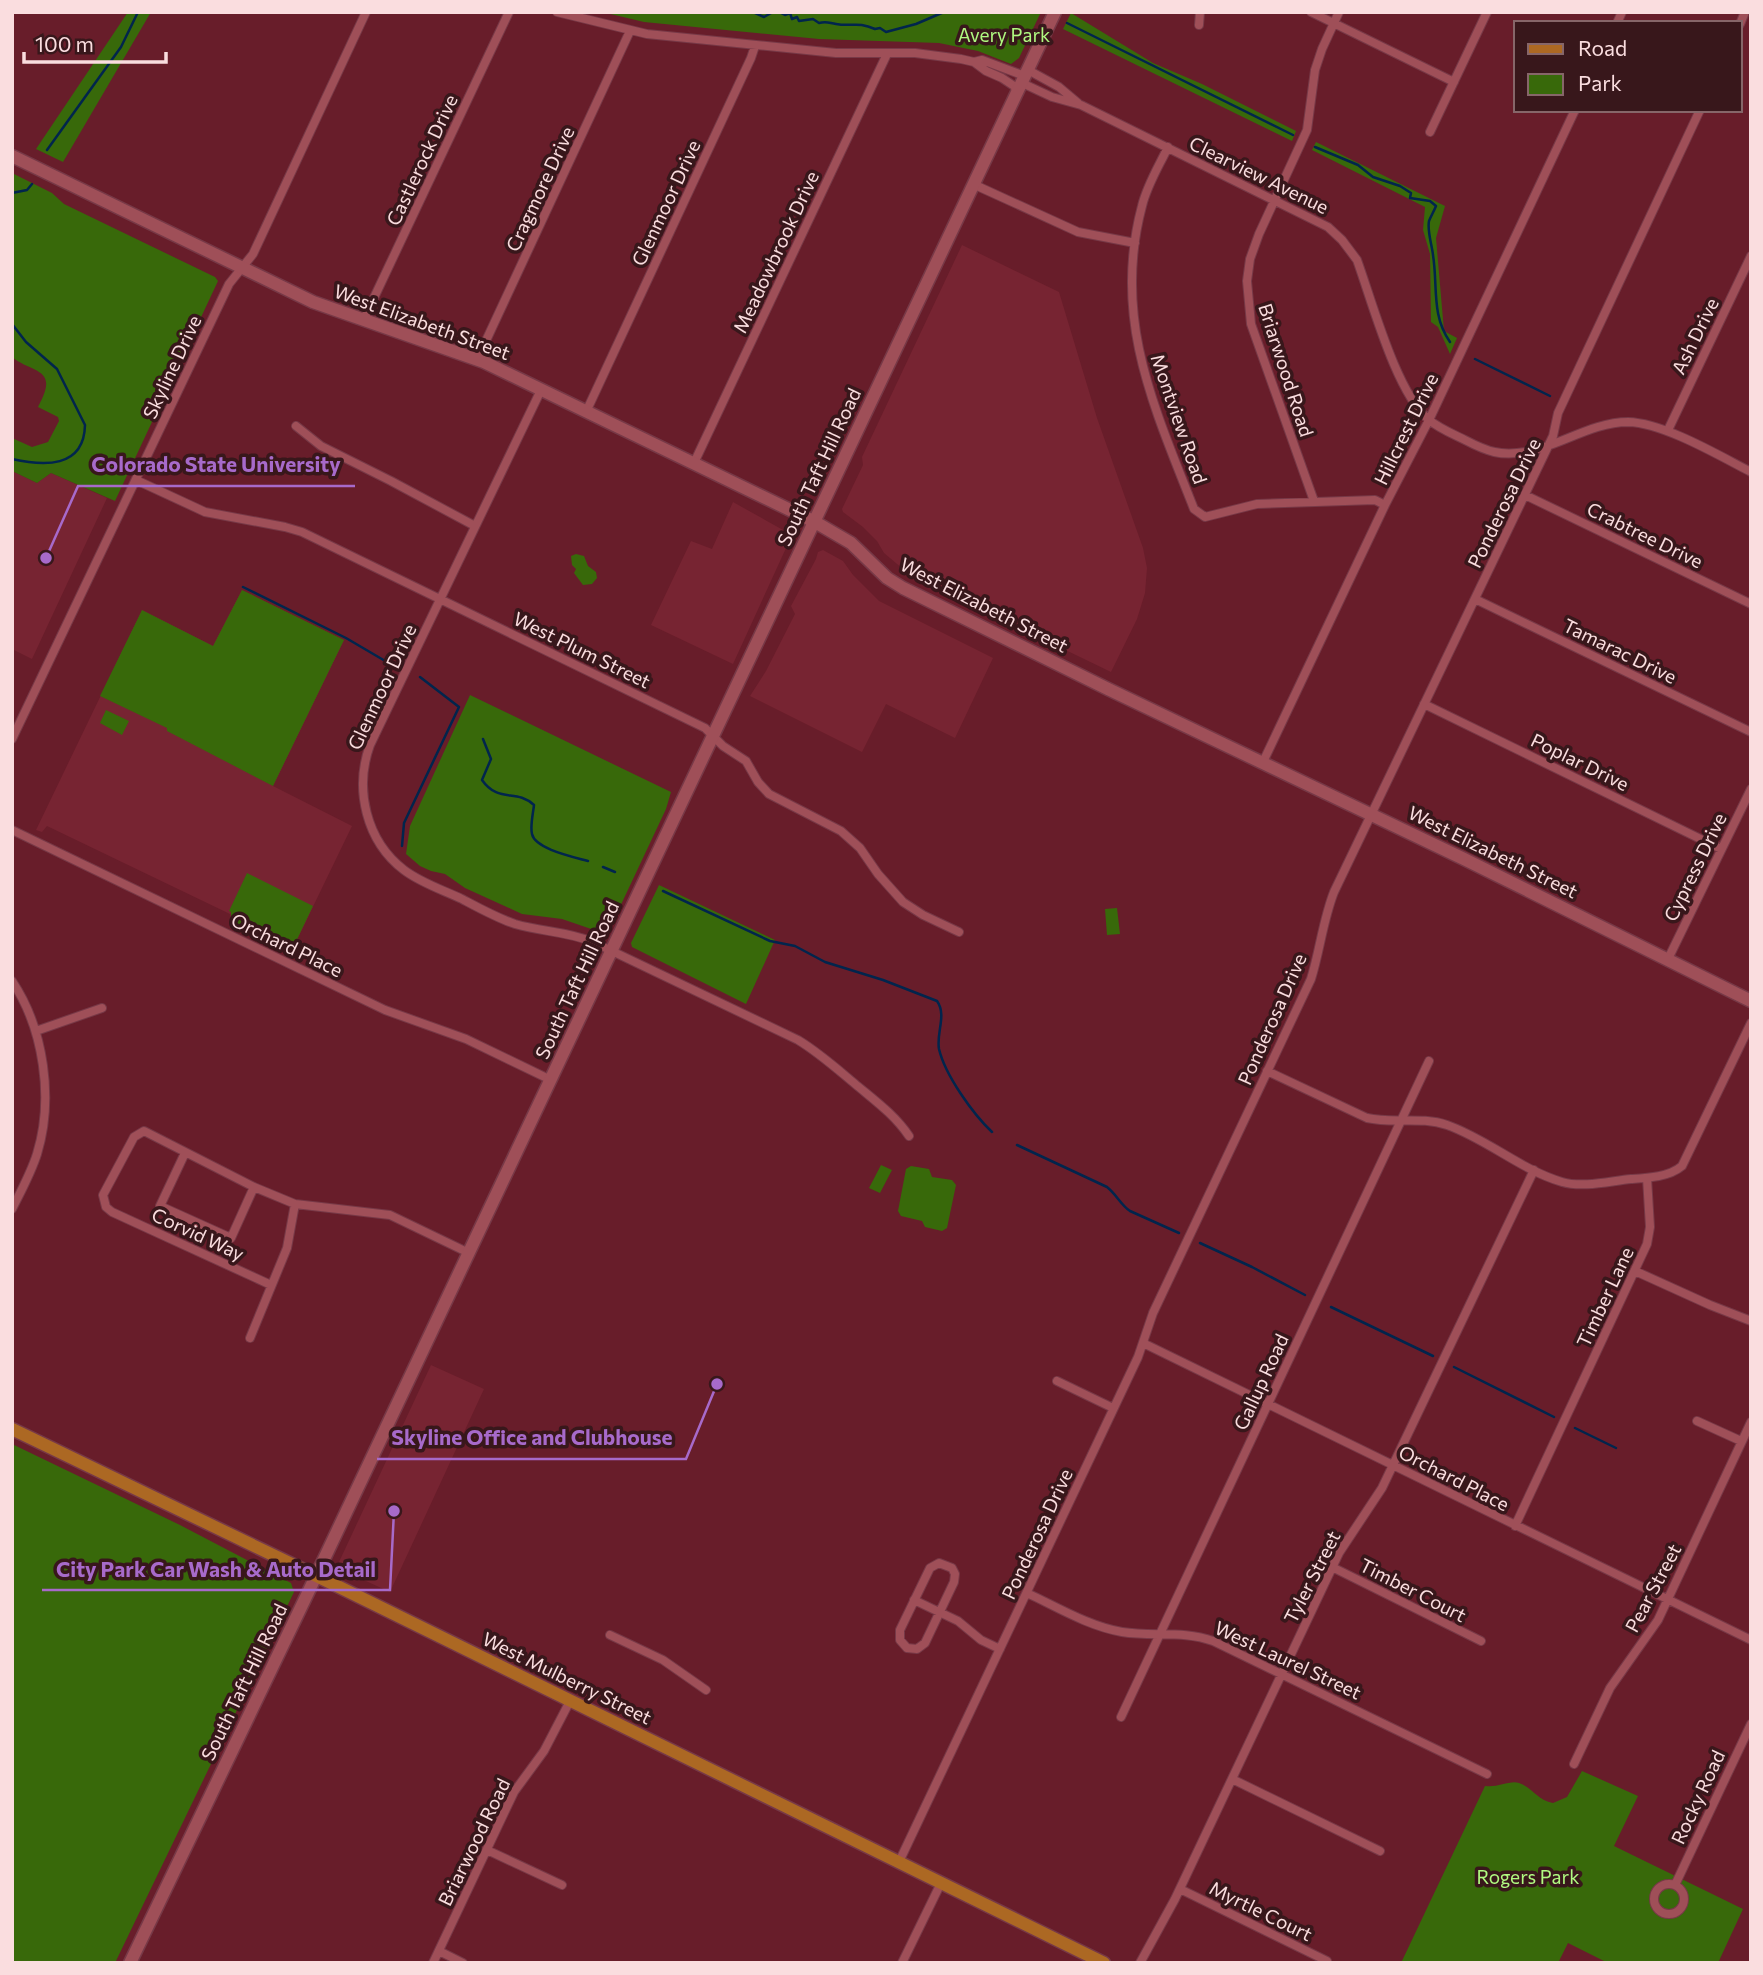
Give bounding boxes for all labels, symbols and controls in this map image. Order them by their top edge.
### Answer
scale bar [24,21,166,65]
legend [1514,21,1742,112]
park label: Avery Park [958,23,1050,46]
text: 100 m [35,31,94,56]
text: Road [1578,35,1627,60]
text: Park [1578,70,1622,95]
street label: Castlerock Drive [381,91,462,229]
street label: Cragmore Drive [501,123,579,255]
street label: Clearview Avenue [1186,131,1333,218]
street label: Glenmoor Drive [626,136,705,269]
street label: Meadowbrook Drive [728,167,823,337]
street label: West Elizabeth Street [331,279,514,364]
street label: Ash Drive [1666,294,1723,378]
street label: Briarwood Road [1254,300,1319,439]
street label: Skyline Drive [138,311,206,422]
street label: Montview Road [1146,351,1212,487]
street label: Hillcrest Drive [1369,369,1442,488]
street label: South Taft Hill Road [772,384,865,549]
street label: Ponderosa Drive [1462,434,1545,571]
callout: Colorado State University [78,444,355,486]
text: Colorado State University [91,451,341,476]
street label: Crabtree Drive [1584,497,1707,573]
street label: West Elizabeth Street [896,552,1072,657]
street label: West Plum Street [510,606,655,693]
street label: Tamarac Drive [1560,613,1681,688]
street label: Glenmoor Drive [342,620,421,753]
street label: Poplar Drive [1528,728,1633,795]
street label: West Elizabeth Street [1405,801,1582,903]
street label: Cypress Drive [1658,809,1731,925]
street label: South Taft Hill Road [530,897,623,1062]
street label: Orchard Place [228,908,347,981]
street label: Ponderosa Drive [1232,950,1311,1088]
street label: Corvid Way [148,1202,248,1265]
street label: Timber Lane [1571,1243,1638,1351]
street label: Gallup Road [1228,1330,1293,1433]
callout: Skyline Office and Clubhouse [377,1417,686,1459]
text: Skyline Office and Clubhouse [391,1424,673,1449]
street label: Orchard Place [1395,1440,1513,1515]
street label: Ponderosa Drive [996,1465,1077,1603]
street label: Tyler Street [1278,1527,1345,1627]
street label: Pear Street [1620,1540,1685,1636]
callout: City Park Car Wash & Auto Detail [42,1548,390,1590]
street label: Timber Court [1356,1553,1471,1626]
text: City Park Car Wash & Auto Detail [56,1556,376,1581]
street label: South Taft Hill Road [196,1600,292,1764]
street label: West Laurel Street [1211,1616,1365,1704]
street label: West Mulberry Street [479,1627,656,1729]
street label: Rocky Road [1666,1746,1729,1847]
street label: Briarwood Road [433,1774,514,1909]
park label: Rogers Park [1477,1865,1579,1888]
street label: Myrtle Court [1206,1876,1317,1945]

